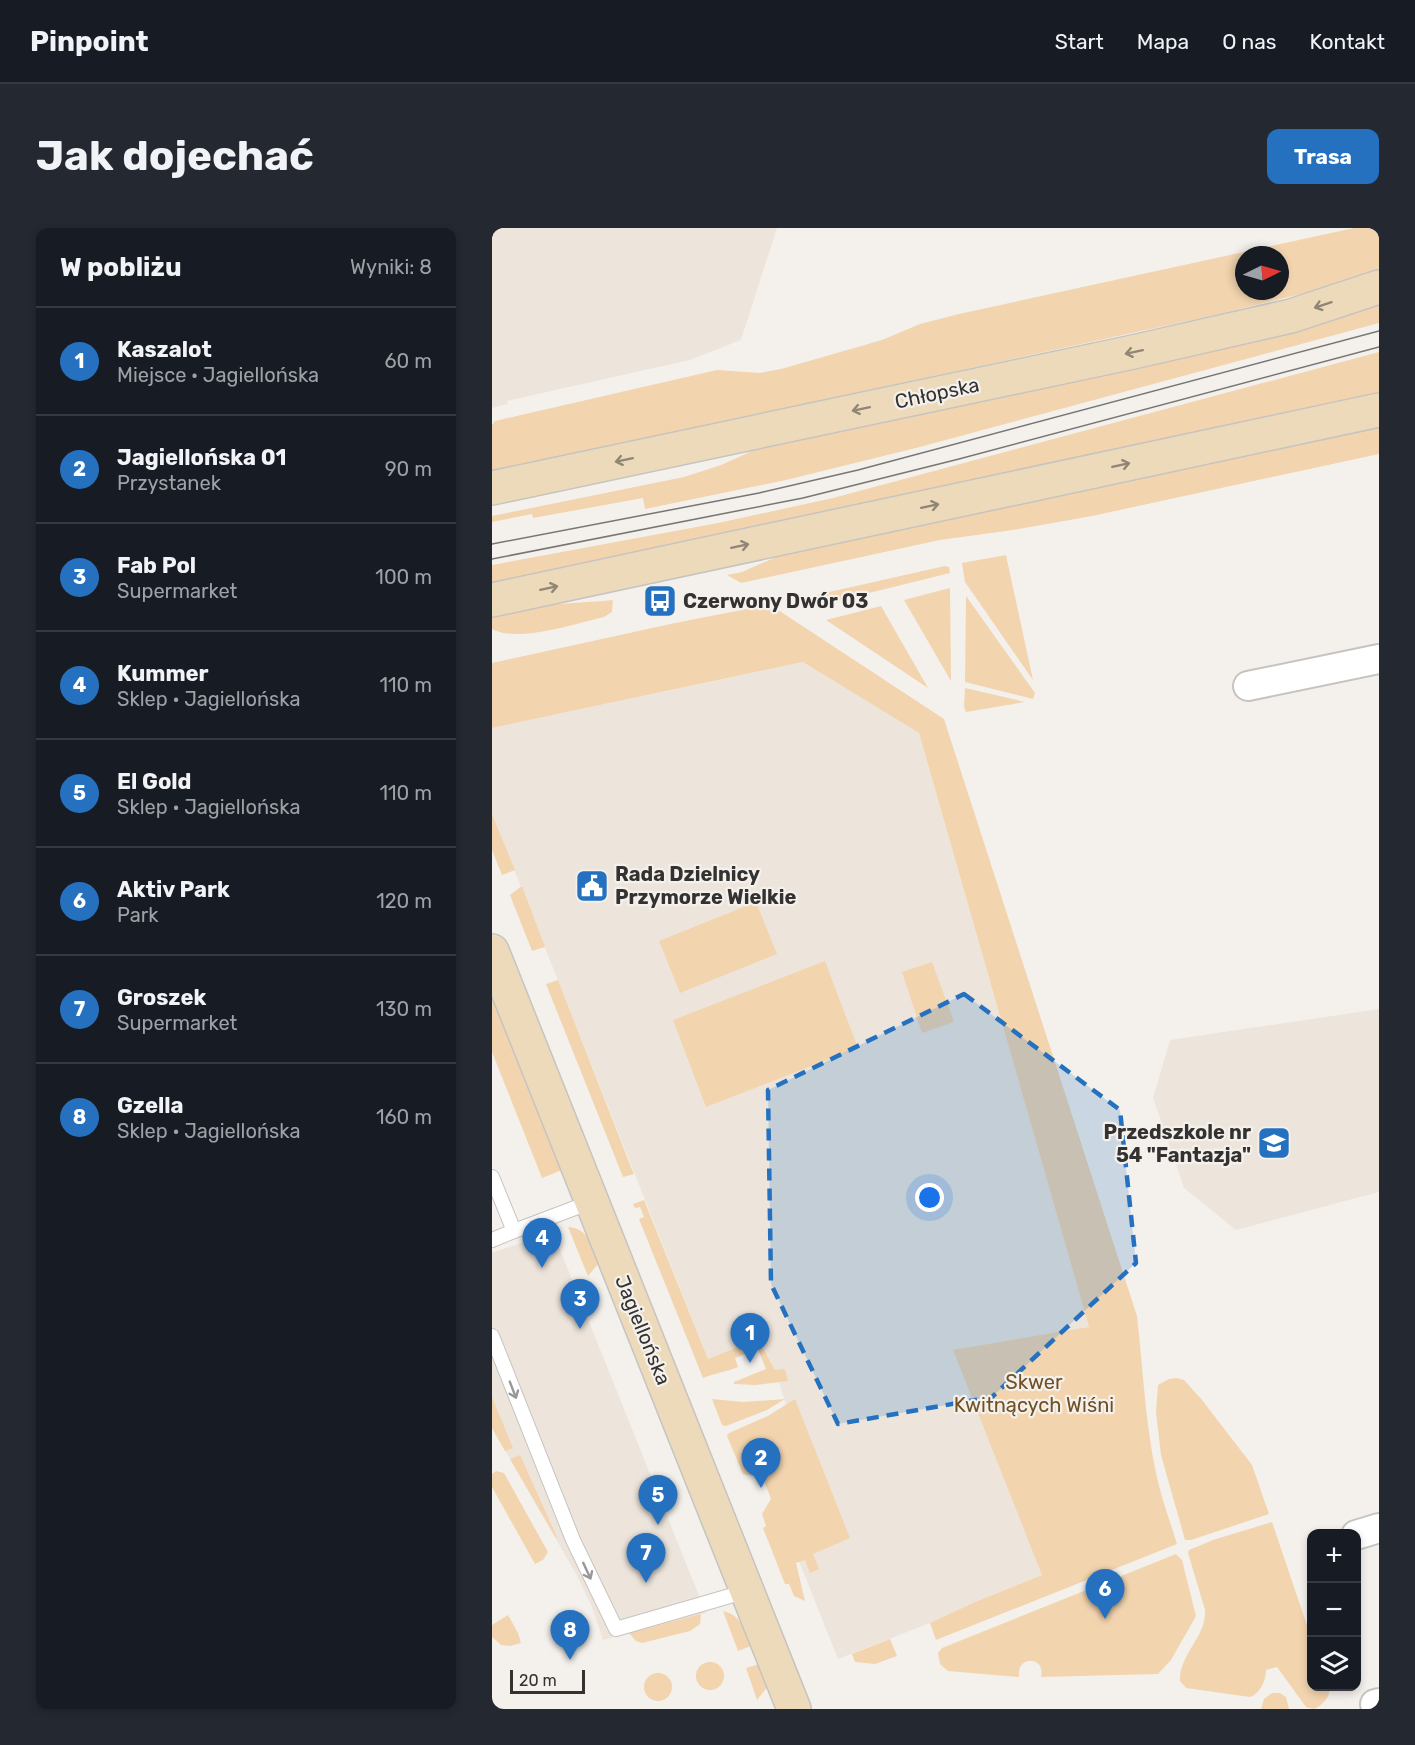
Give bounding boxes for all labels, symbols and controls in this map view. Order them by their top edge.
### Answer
text: Pinpoint [30,25,149,58]
text: Start [1055,29,1104,54]
text: Mapa [1137,29,1189,54]
text: O nas [1222,29,1277,54]
text: Kontakt [1310,29,1385,54]
button: Trasa [1267,129,1379,184]
text: Jak dojechać [36,131,314,181]
north arrow [1235,246,1289,300]
text: W pobliżu [60,252,182,283]
text: Wyniki: 8 [350,255,432,279]
one-way arrow [1314,300,1333,311]
text: Kaszalot [117,336,212,363]
one-way arrow [1125,346,1144,358]
text: 1 [75,349,84,373]
text: 60 m [385,349,432,373]
text: Miejsce · Jagiellońska [117,363,319,387]
street label: Chłopska [893,372,981,414]
one-way arrow [852,404,871,415]
text: Jagiellońska 01 [117,444,287,471]
one-way arrow [614,454,633,466]
text: 2 [73,457,86,481]
text: 90 m [385,457,432,481]
one-way arrow [1111,459,1130,470]
text: Przystanek [117,471,221,495]
one-way arrow [921,499,940,511]
one-way arrow [729,540,749,551]
text: Fab Pol [117,552,196,579]
text: 3 [73,565,86,589]
text: 100 m [375,565,432,589]
text: Supermarket [117,579,237,603]
one-way arrow [539,581,558,593]
bus stop icon: Czerwony Dwór 03 [642,583,678,619]
place label: Czerwony Dwór 03 [683,589,869,613]
text: Kummer [117,660,209,687]
text: 4 [73,673,86,697]
text: 110 m [380,673,432,697]
text: Sklep · Jagiellońska [117,687,300,711]
text: El Gold [117,768,192,795]
text: 5 [73,781,86,805]
text: 110 m [380,781,432,805]
text: Sklep · Jagiellońska [117,795,300,819]
place label: Rada Dzielnicy Przymorze Wielkie [615,862,796,909]
public building icon: Rada Dzielnicy Przymorze Wielkie [574,868,610,904]
text: Aktiv Park [117,876,230,903]
text: 6 [73,889,86,913]
text: 120 m [376,889,432,913]
text: Park [117,903,159,927]
text: Groszek [117,984,206,1011]
text: 7 [74,997,85,1021]
text: 130 m [376,997,432,1021]
text: Supermarket [117,1011,237,1035]
text: Gzella [117,1092,184,1119]
text: 8 [73,1105,86,1129]
text: 160 m [376,1105,432,1129]
text: Sklep · Jagiellońska [117,1119,300,1143]
place label: Przedszkole nr 54 "Fantazja" [1104,1120,1251,1167]
school or university icon: Przedszkole nr 54 "Fantazja" [1256,1125,1292,1161]
your location [915,1183,944,1212]
pin: 4 [523,1218,562,1268]
street label: Jagiellońska [610,1272,676,1388]
pin: 3 [560,1280,599,1329]
pin: 1 [730,1314,770,1363]
park label: Skwer Kwitnących Wiśni [954,1370,1114,1417]
one-way arrow [509,1380,520,1399]
pin: 2 [742,1438,780,1488]
pin: 5 [638,1476,678,1525]
map controls [1307,1529,1361,1691]
button: + [1307,1529,1361,1583]
pin: 7 [626,1534,666,1583]
one-way arrow [582,1561,594,1579]
pin: 6 [1086,1570,1124,1619]
button: − [1307,1583,1361,1637]
pin: 8 [550,1610,590,1660]
button: layers [1307,1637,1361,1691]
scale bar [510,1667,585,1694]
text: 20 m [519,1671,557,1690]

